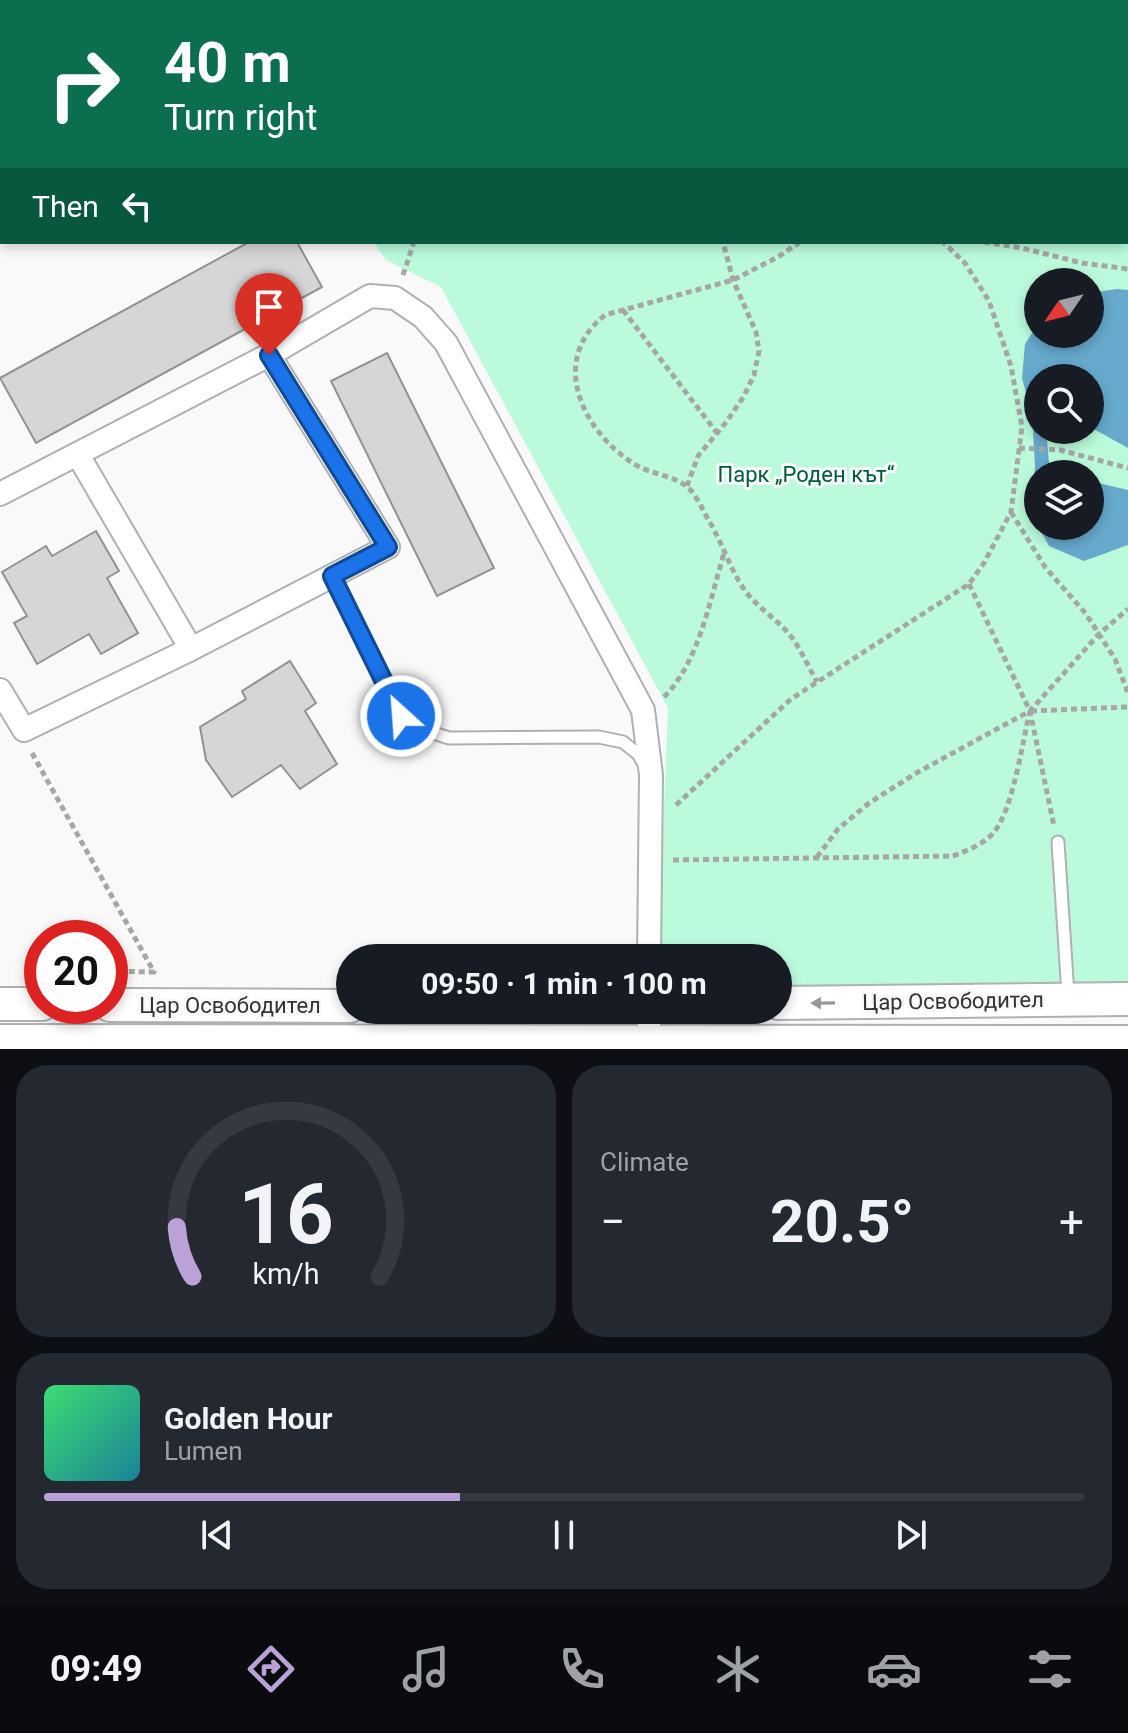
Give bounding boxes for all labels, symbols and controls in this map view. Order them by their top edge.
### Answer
text: 40 m [164,30,291,96]
icon: right [32,32,136,136]
text: Turn right [164,97,317,139]
icon: left [115,184,159,228]
text: Then [32,189,99,224]
north arrow [1024,268,1104,348]
map controls [1024,268,1104,540]
pin [235,273,303,355]
icon: arrive [247,285,291,329]
button: search [1024,364,1104,444]
button: layers [1024,460,1104,540]
park label: Парк „Роден кът“ [718,462,895,487]
position arrow [359,674,443,758]
speed limit sign: 20 [24,920,128,1024]
text: 09:50 · 1 min · 100 m [421,966,707,1001]
street label: Цар Освободител [862,987,1044,1015]
street label: Цар Освободител [139,993,321,1018]
one-way arrow [810,996,835,1009]
text: Climate [600,1147,689,1177]
text: 16 [238,1166,334,1263]
text: 20.5° [770,1186,914,1257]
text: − [600,1196,625,1248]
text: + [1059,1196,1084,1248]
text: km/h [252,1257,320,1291]
text: Golden Hour [164,1401,333,1436]
text: Lumen [164,1436,243,1466]
icon: previous [195,1513,239,1557]
icon: pause [542,1513,586,1557]
icon: next [889,1513,933,1557]
icon: directions [243,1641,299,1697]
icon: music [398,1641,454,1697]
icon: phone [554,1641,610,1697]
icon: climate [710,1641,766,1697]
icon: car [866,1641,922,1697]
icon: filters [1022,1641,1078,1697]
text: 09:49 [50,1648,143,1690]

